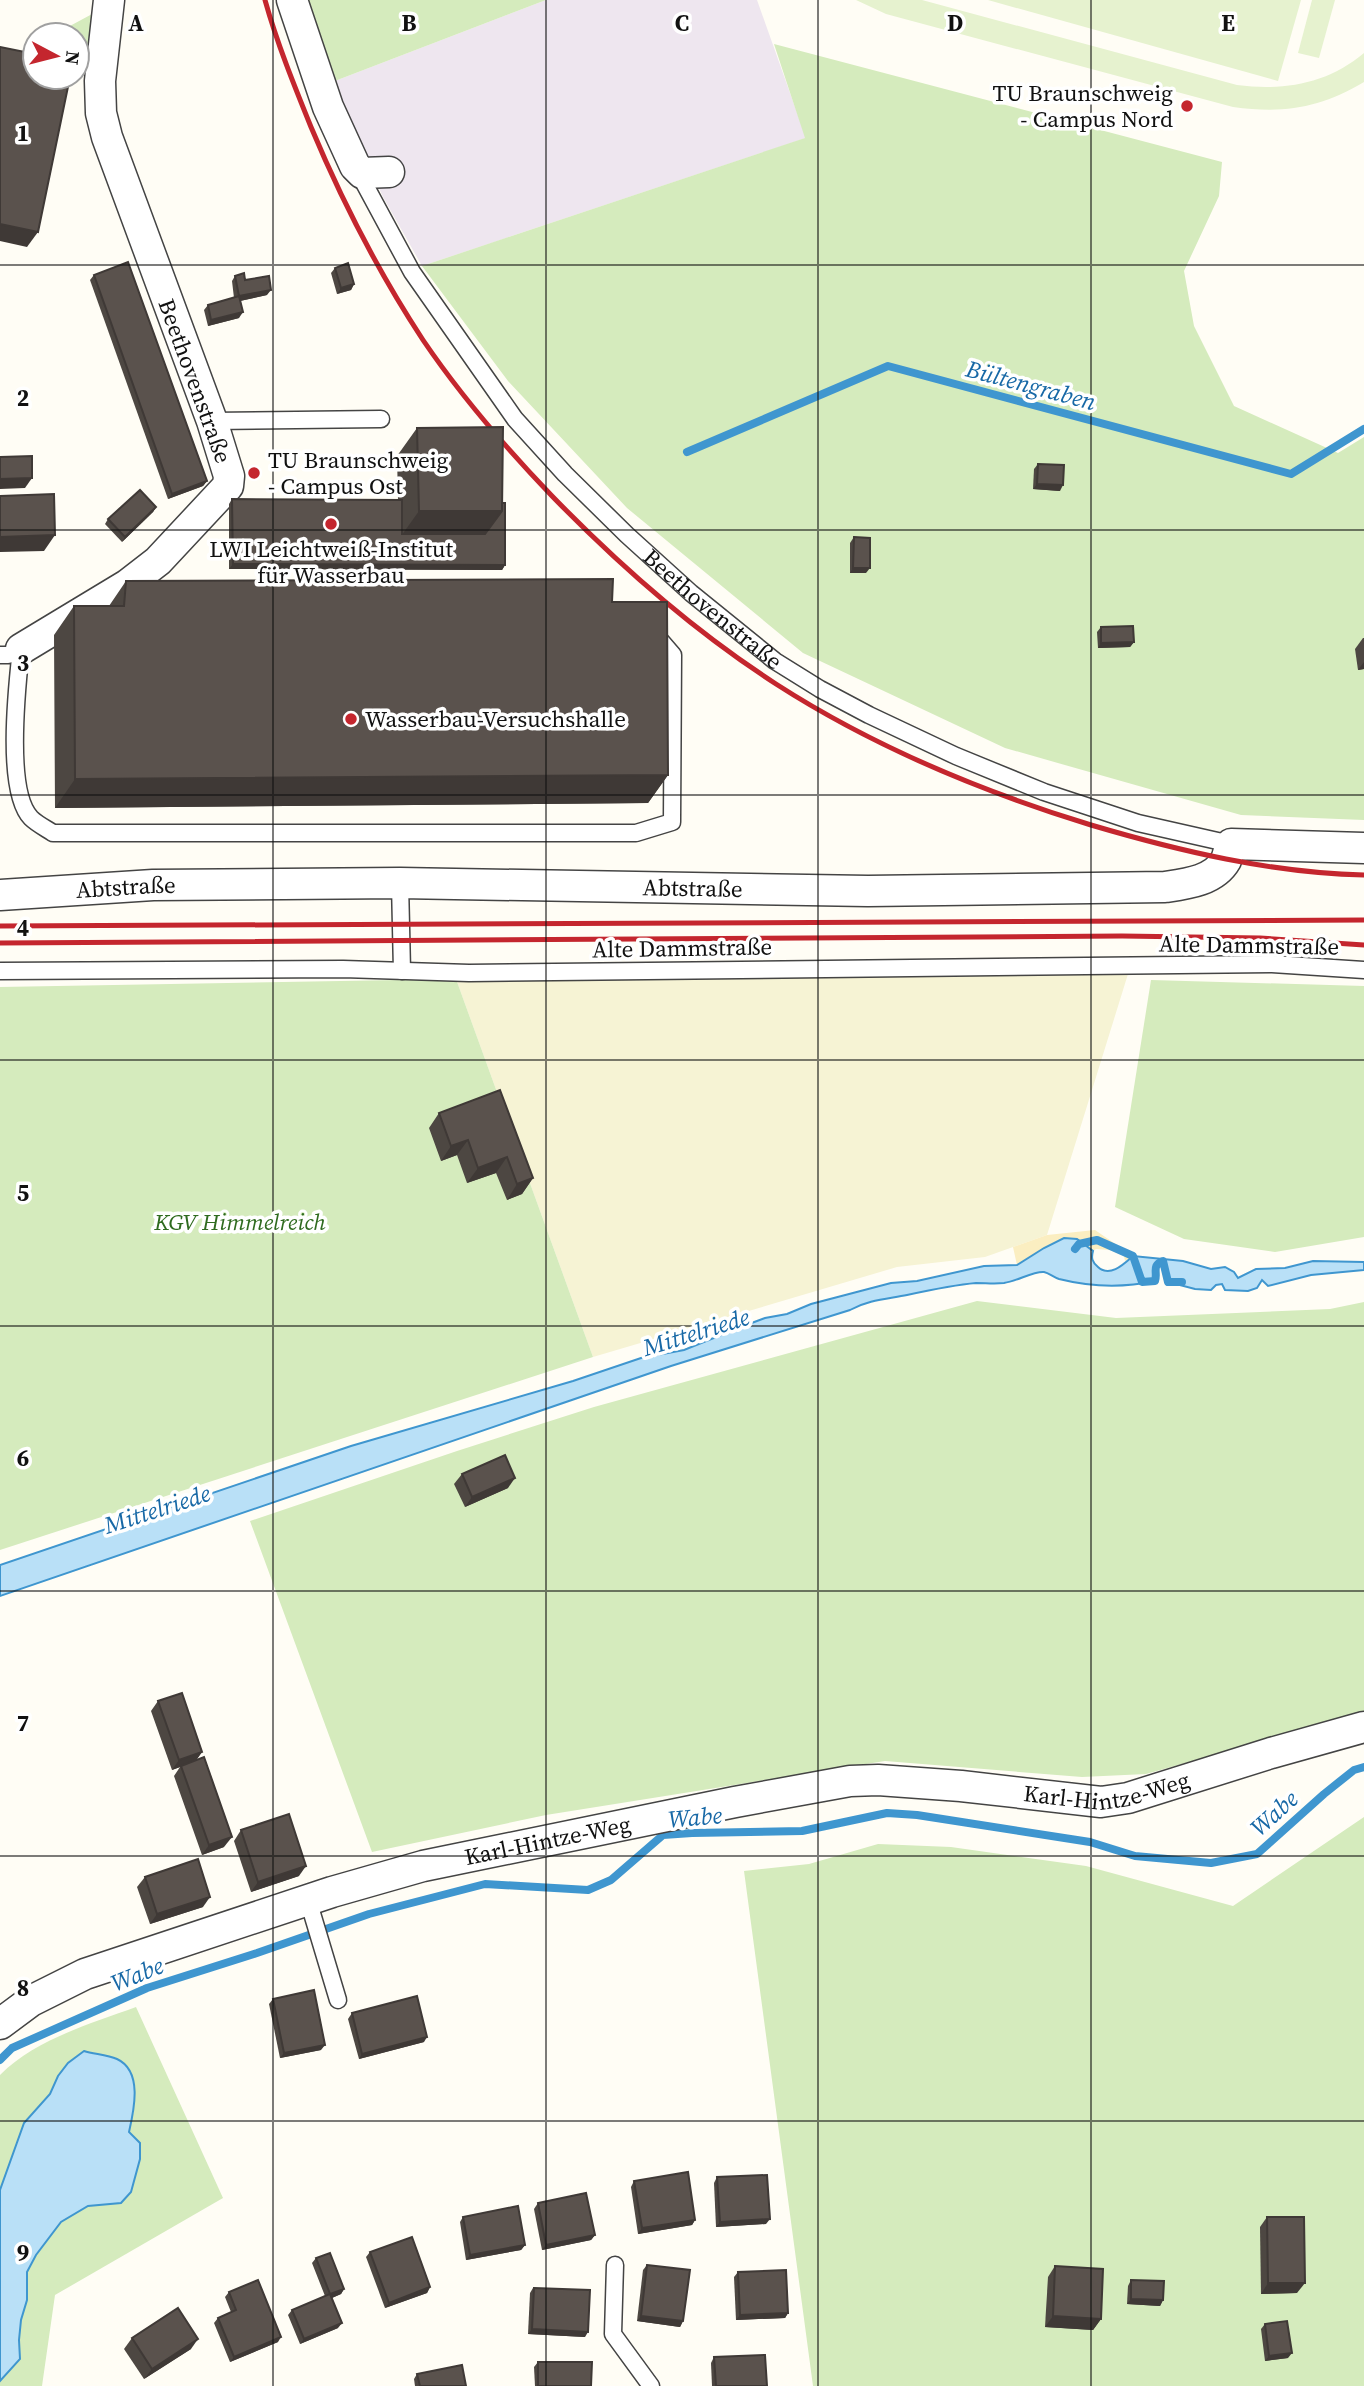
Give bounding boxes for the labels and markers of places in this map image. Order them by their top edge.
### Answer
place label: TU Braunschweig - Campus Nord [993,77,1173,135]
marker: TU Braunschweig - Campus Nord [1179,98,1195,114]
place label: TU Braunschweig - Campus Ost [268,444,449,502]
marker: TU Braunschweig - Campus Ost [246,465,262,481]
marker: LWI Leichtweiß-Institut für Wasserbau [323,516,339,532]
place label: LWI Leichtweiß-Institut für Wasserbau [209,533,453,591]
place label: Wasserbau-Versuchshalle [365,703,626,735]
marker: Wasserbau-Versuchshalle [343,711,359,727]

